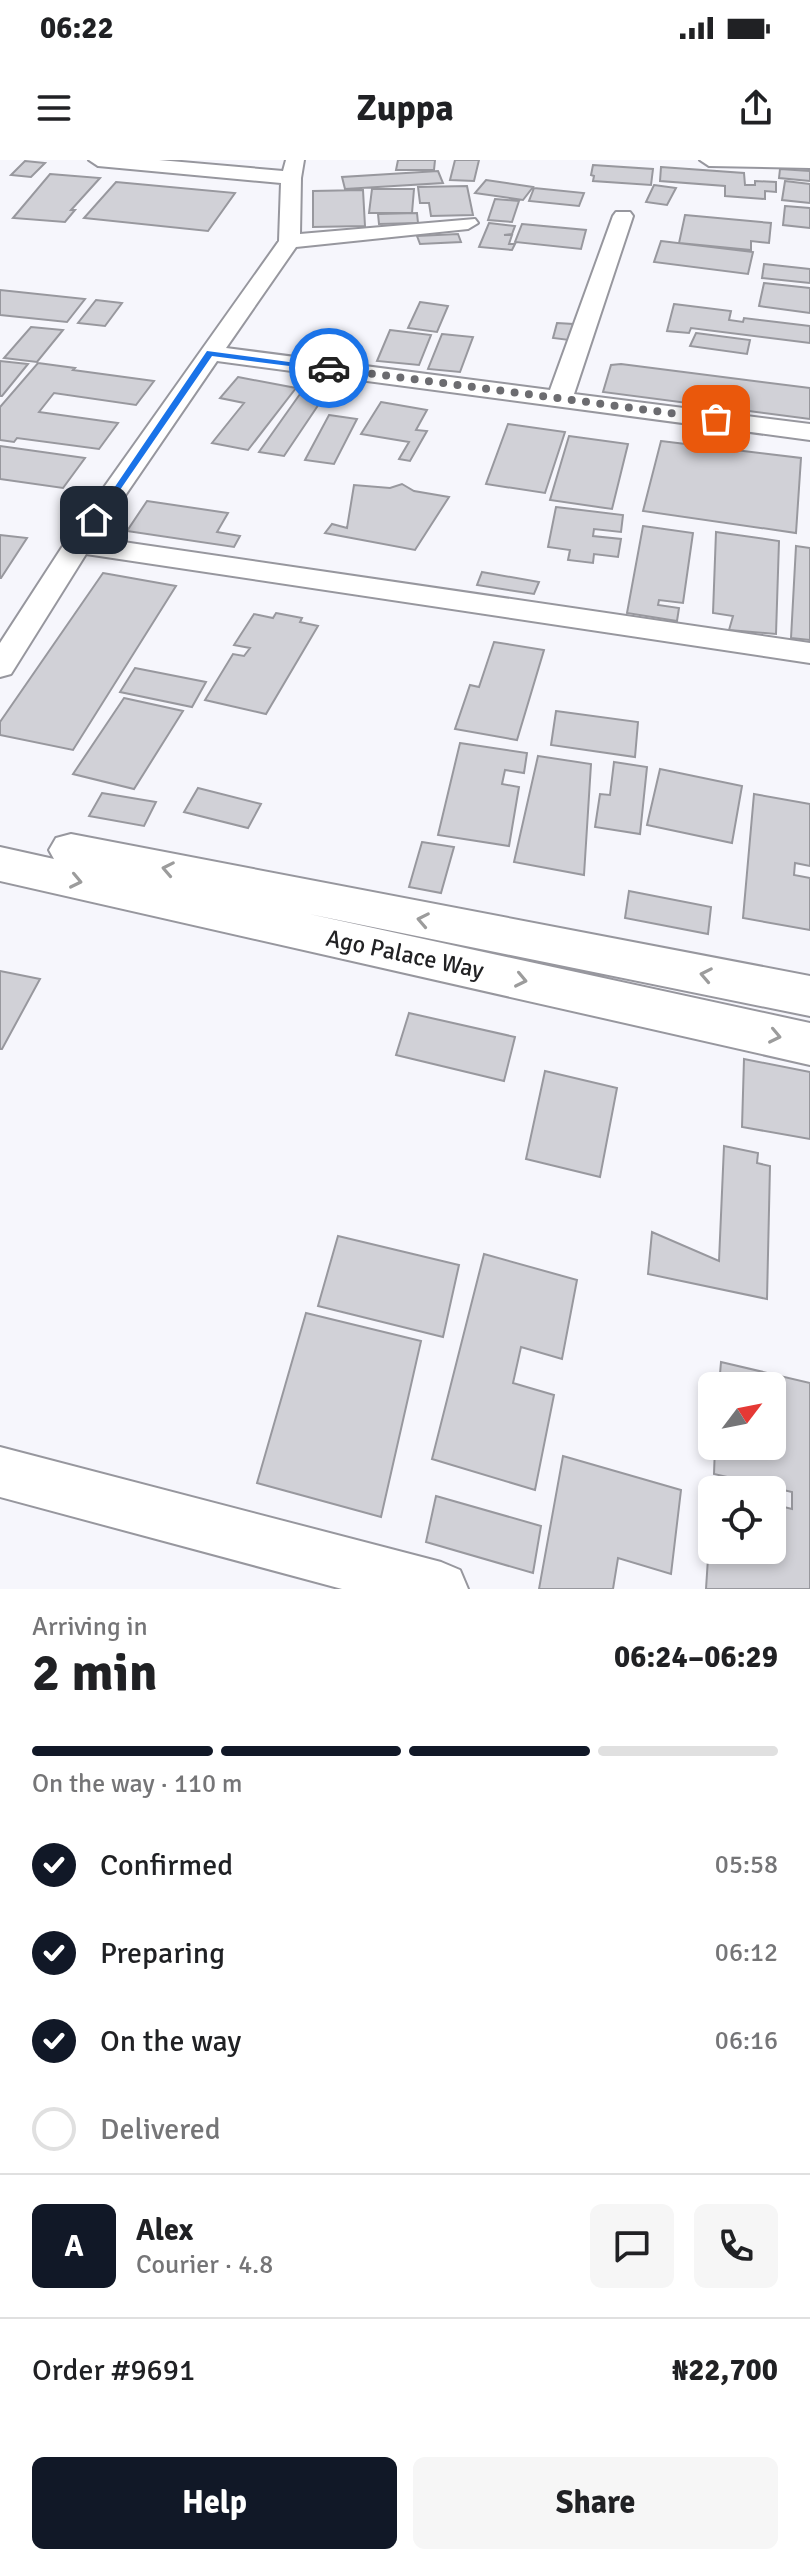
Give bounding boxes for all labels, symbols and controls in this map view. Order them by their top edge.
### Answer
text: 06:22 [40,10,114,47]
icon: menu [32,86,76,130]
text: Zuppa [356,86,454,131]
icon: share [734,86,778,130]
courier [289,328,369,408]
icon: car [307,346,351,390]
pin [682,385,750,453]
icon: bag [694,397,738,441]
pin [60,486,128,554]
icon: home [72,498,116,542]
one-way arrow [162,861,176,878]
one-way arrow [69,872,82,889]
one-way arrow [417,912,430,929]
street label: Ago Palace Way [323,923,487,985]
one-way arrow [699,968,713,985]
one-way arrow [514,971,528,988]
one-way arrow [768,1027,782,1044]
north arrow [698,1372,786,1460]
map controls [698,1372,786,1564]
button: locate [698,1476,786,1564]
text: Arriving in [32,1611,148,1643]
text: 06:24–06:29 [614,1639,778,1676]
text: 2 min [32,1641,158,1705]
text: On the way · 110 m [32,1768,242,1800]
icon: check [32,1843,76,1887]
text: Confirmed [100,1847,233,1884]
text: 05:58 [715,1849,778,1881]
icon: check [32,1931,76,1975]
text: Preparing [100,1935,225,1972]
text: 06:12 [715,1937,778,1969]
icon: check [32,2019,76,2063]
text: On the way [100,2023,241,2060]
text: 06:16 [715,2025,778,2057]
text: Delivered [100,2111,221,2148]
button: chat [590,2204,674,2288]
button: phone [694,2204,778,2288]
text: Alex [136,2212,193,2249]
text: A [64,2228,84,2265]
text: Courier · 4.8 [136,2249,273,2281]
text: Order #9691 [32,2352,195,2389]
text: ₦22,700 [672,2352,778,2389]
button: Help [32,2457,397,2549]
button: Share [413,2457,778,2549]

